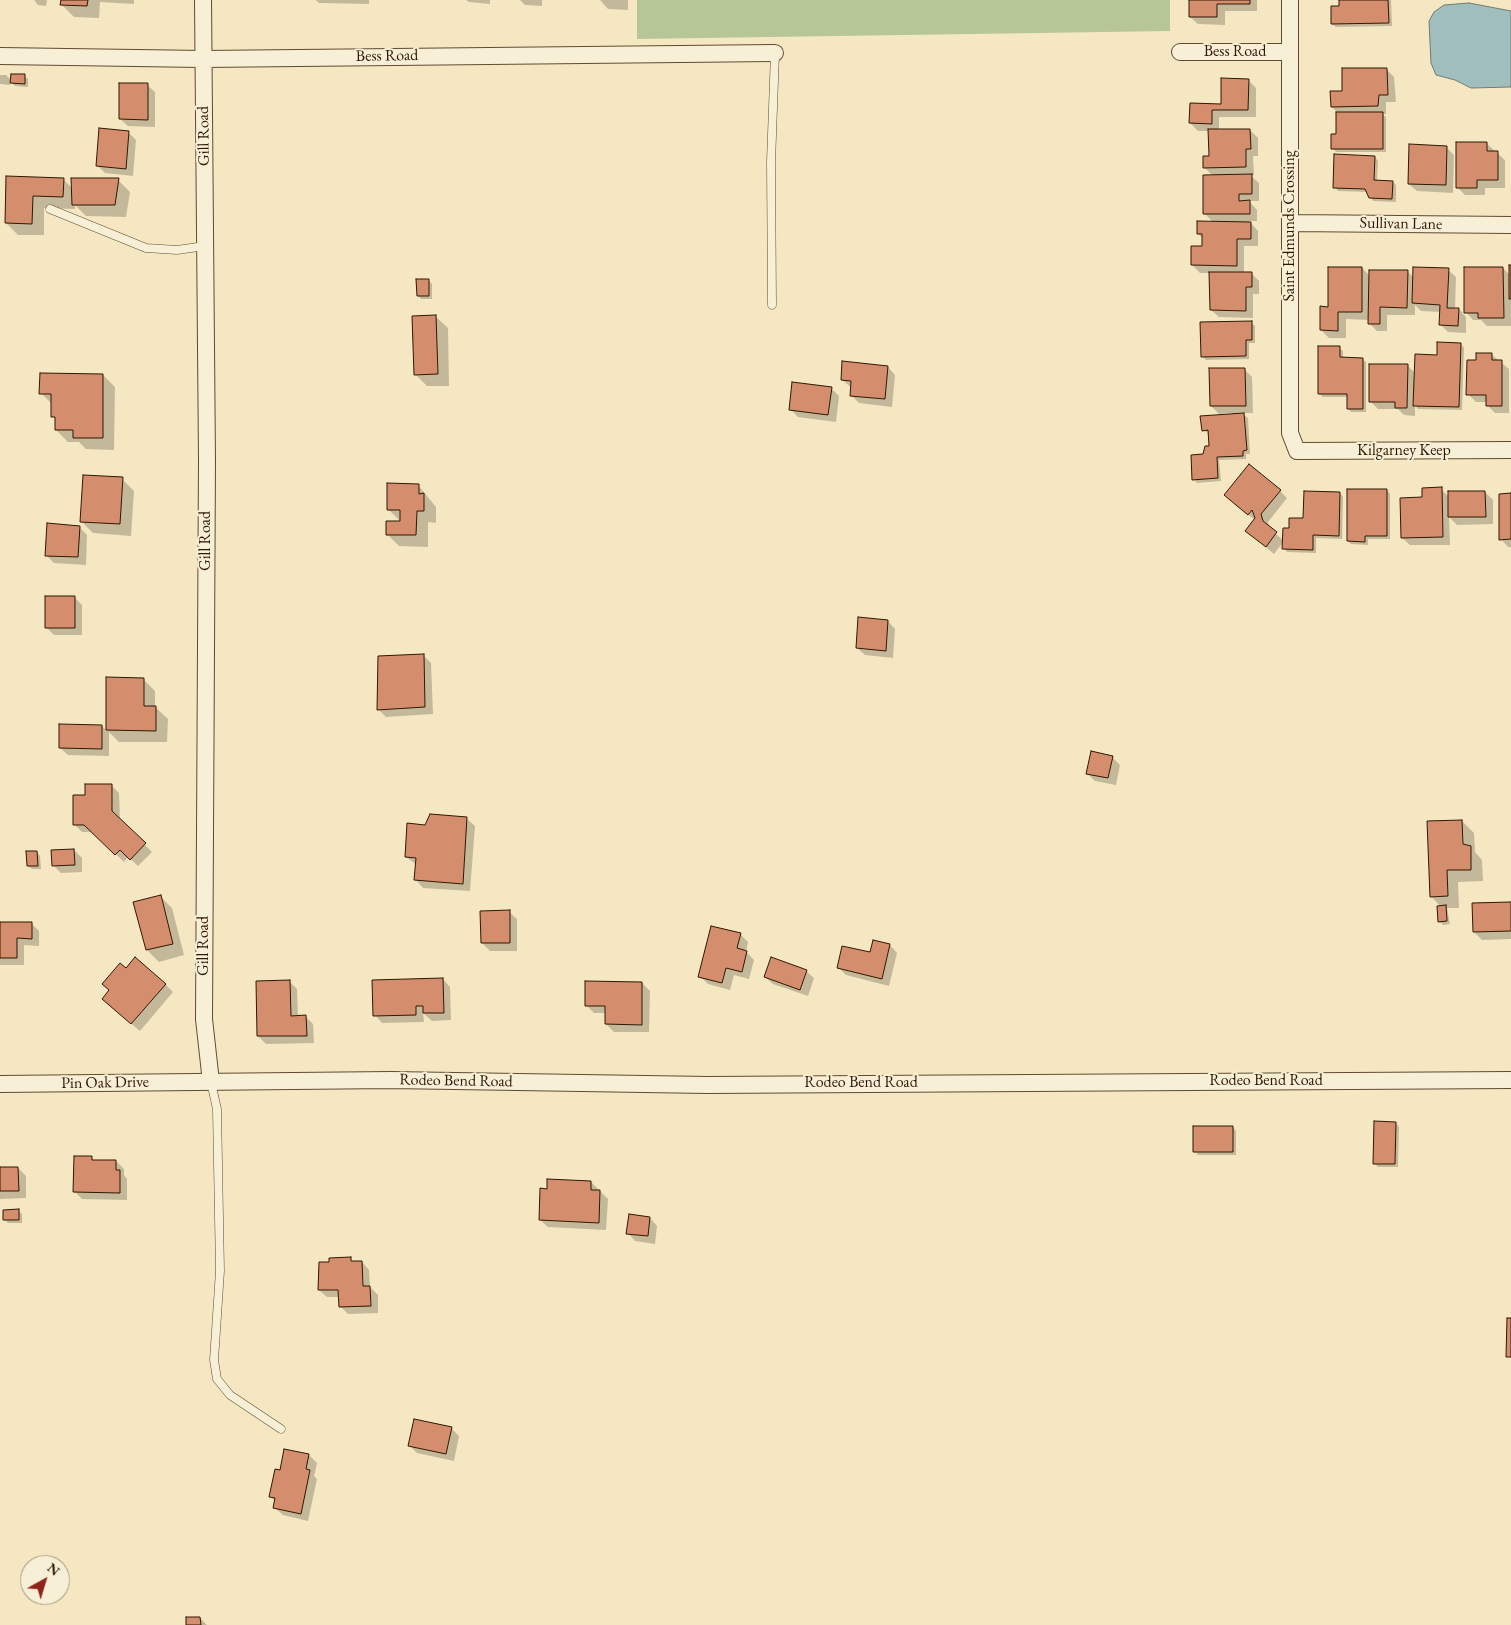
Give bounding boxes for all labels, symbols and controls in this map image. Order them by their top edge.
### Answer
street label: Bess Road [1204,42,1266,62]
street label: Bess Road [356,46,418,66]
street label: Gill Road [194,106,214,166]
street label: Saint Edmunds Crossing [1280,150,1300,302]
street label: Sullivan Lane [1359,214,1443,234]
street label: Kilgarney Keep [1357,441,1451,461]
street label: Gill Road [196,511,216,571]
street label: Gill Road [194,916,214,976]
street label: Rodeo Bend Road [399,1070,513,1092]
street label: Rodeo Bend Road [1209,1071,1323,1091]
street label: Pin Oak Drive [61,1073,149,1093]
street label: Rodeo Bend Road [804,1073,918,1093]
north arrow [20,1555,70,1605]
text: N [44,1559,64,1580]

